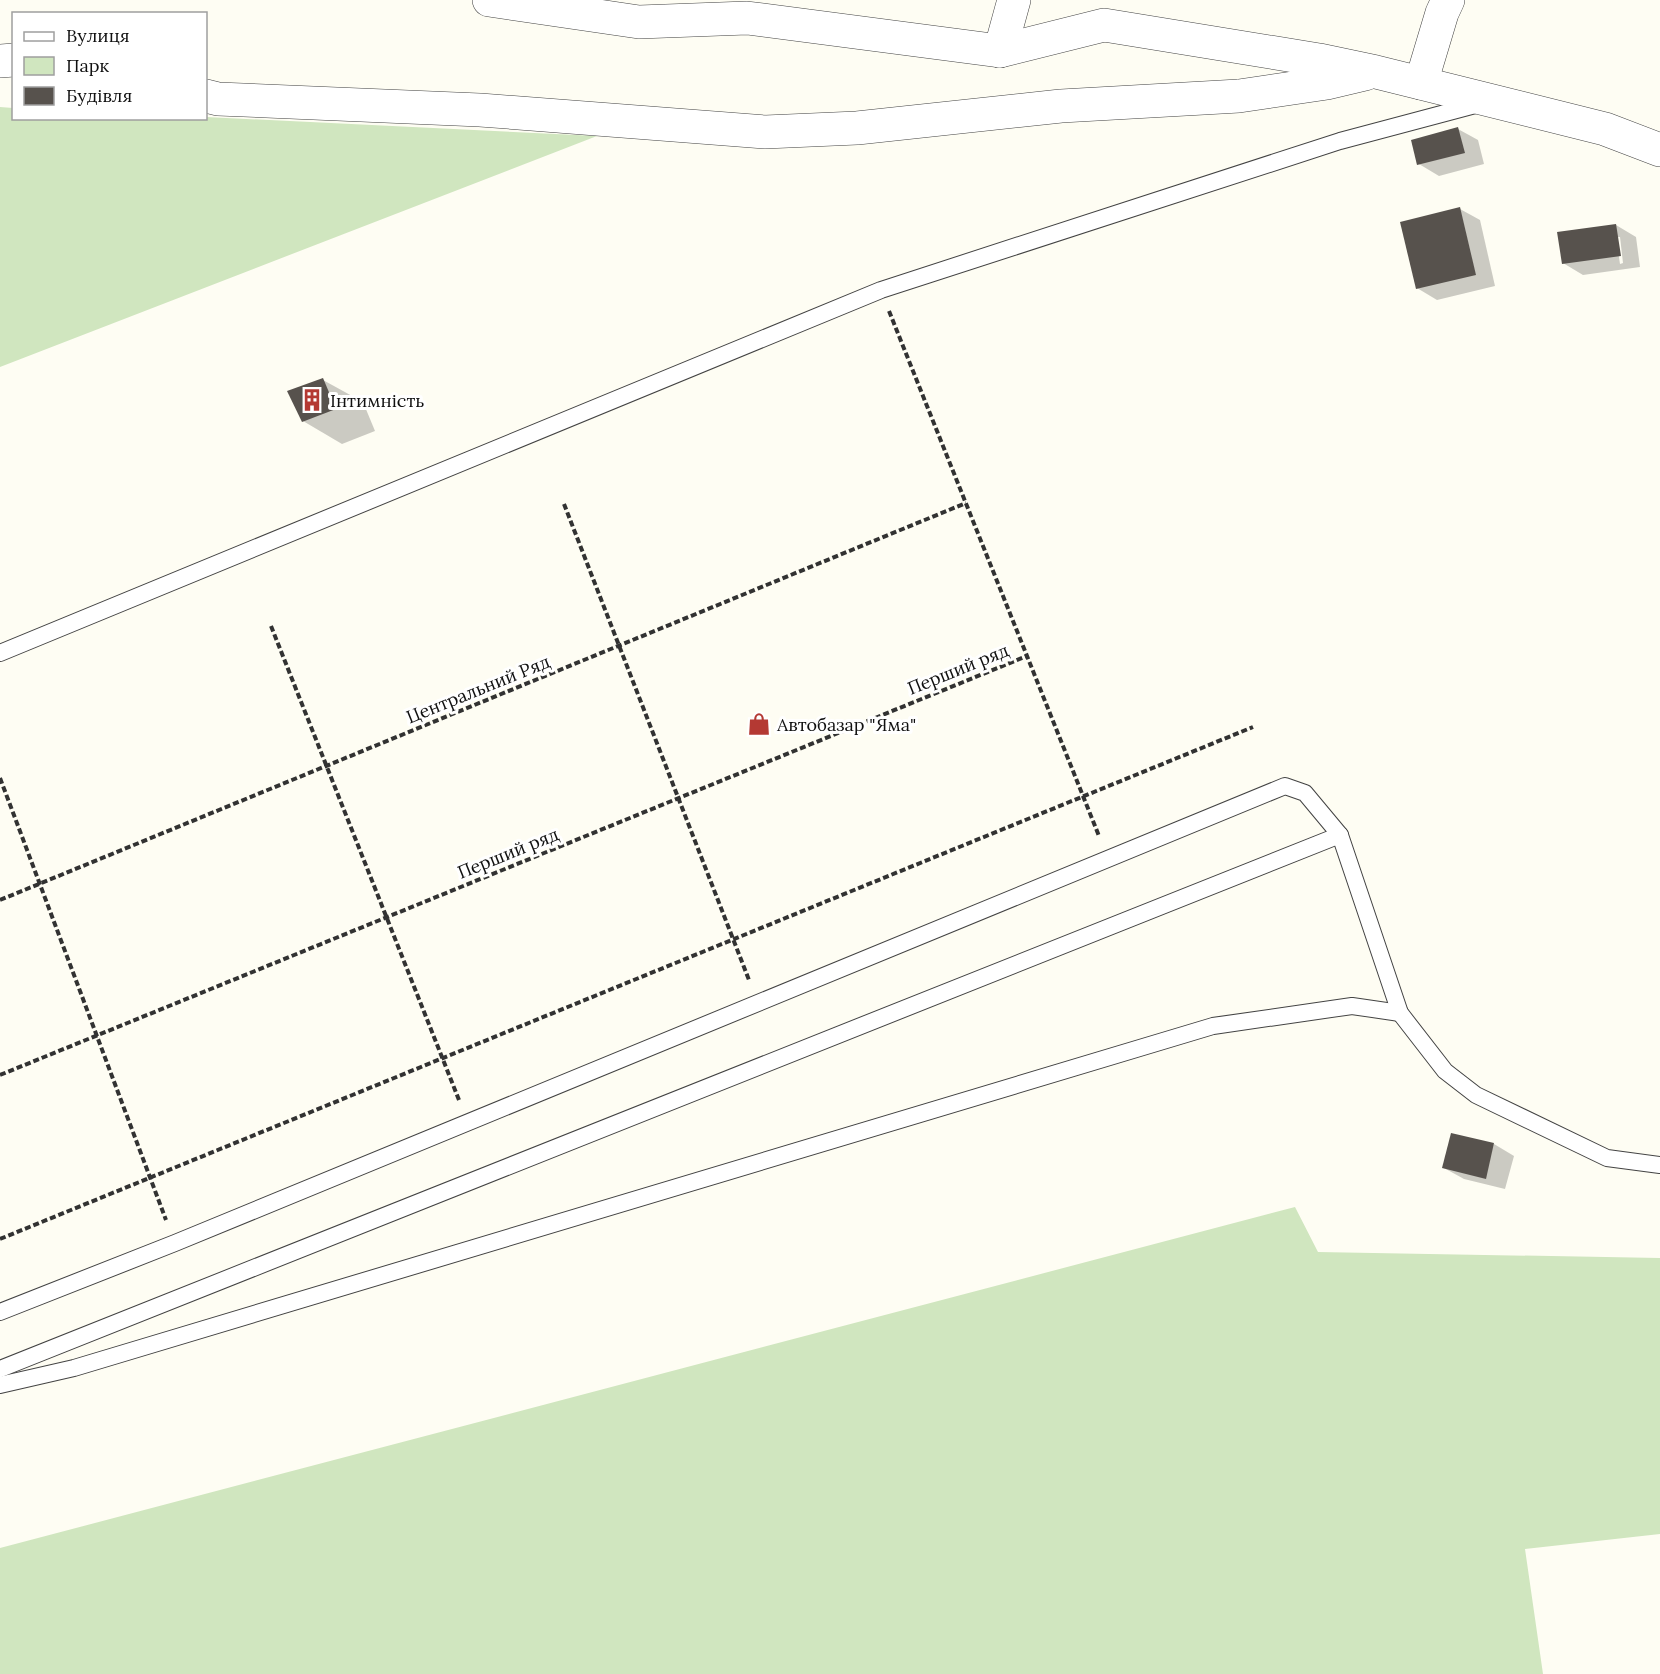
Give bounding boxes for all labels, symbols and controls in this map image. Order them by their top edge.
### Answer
legend [12,12,207,120]
text: Вулиця [66,24,129,47]
text: Парк [66,54,110,77]
text: Будівля [66,84,132,107]
building icon: Інтимність [299,387,325,413]
place label: Інтимність [330,389,424,412]
street label: Перший ряд [904,638,1012,700]
street label: Центральний Ряд [403,650,554,728]
shop icon: Автобазар "Яма" [746,711,772,737]
place label: Автобазар "Яма" [776,713,916,736]
street label: Перший ряд [454,822,562,884]

